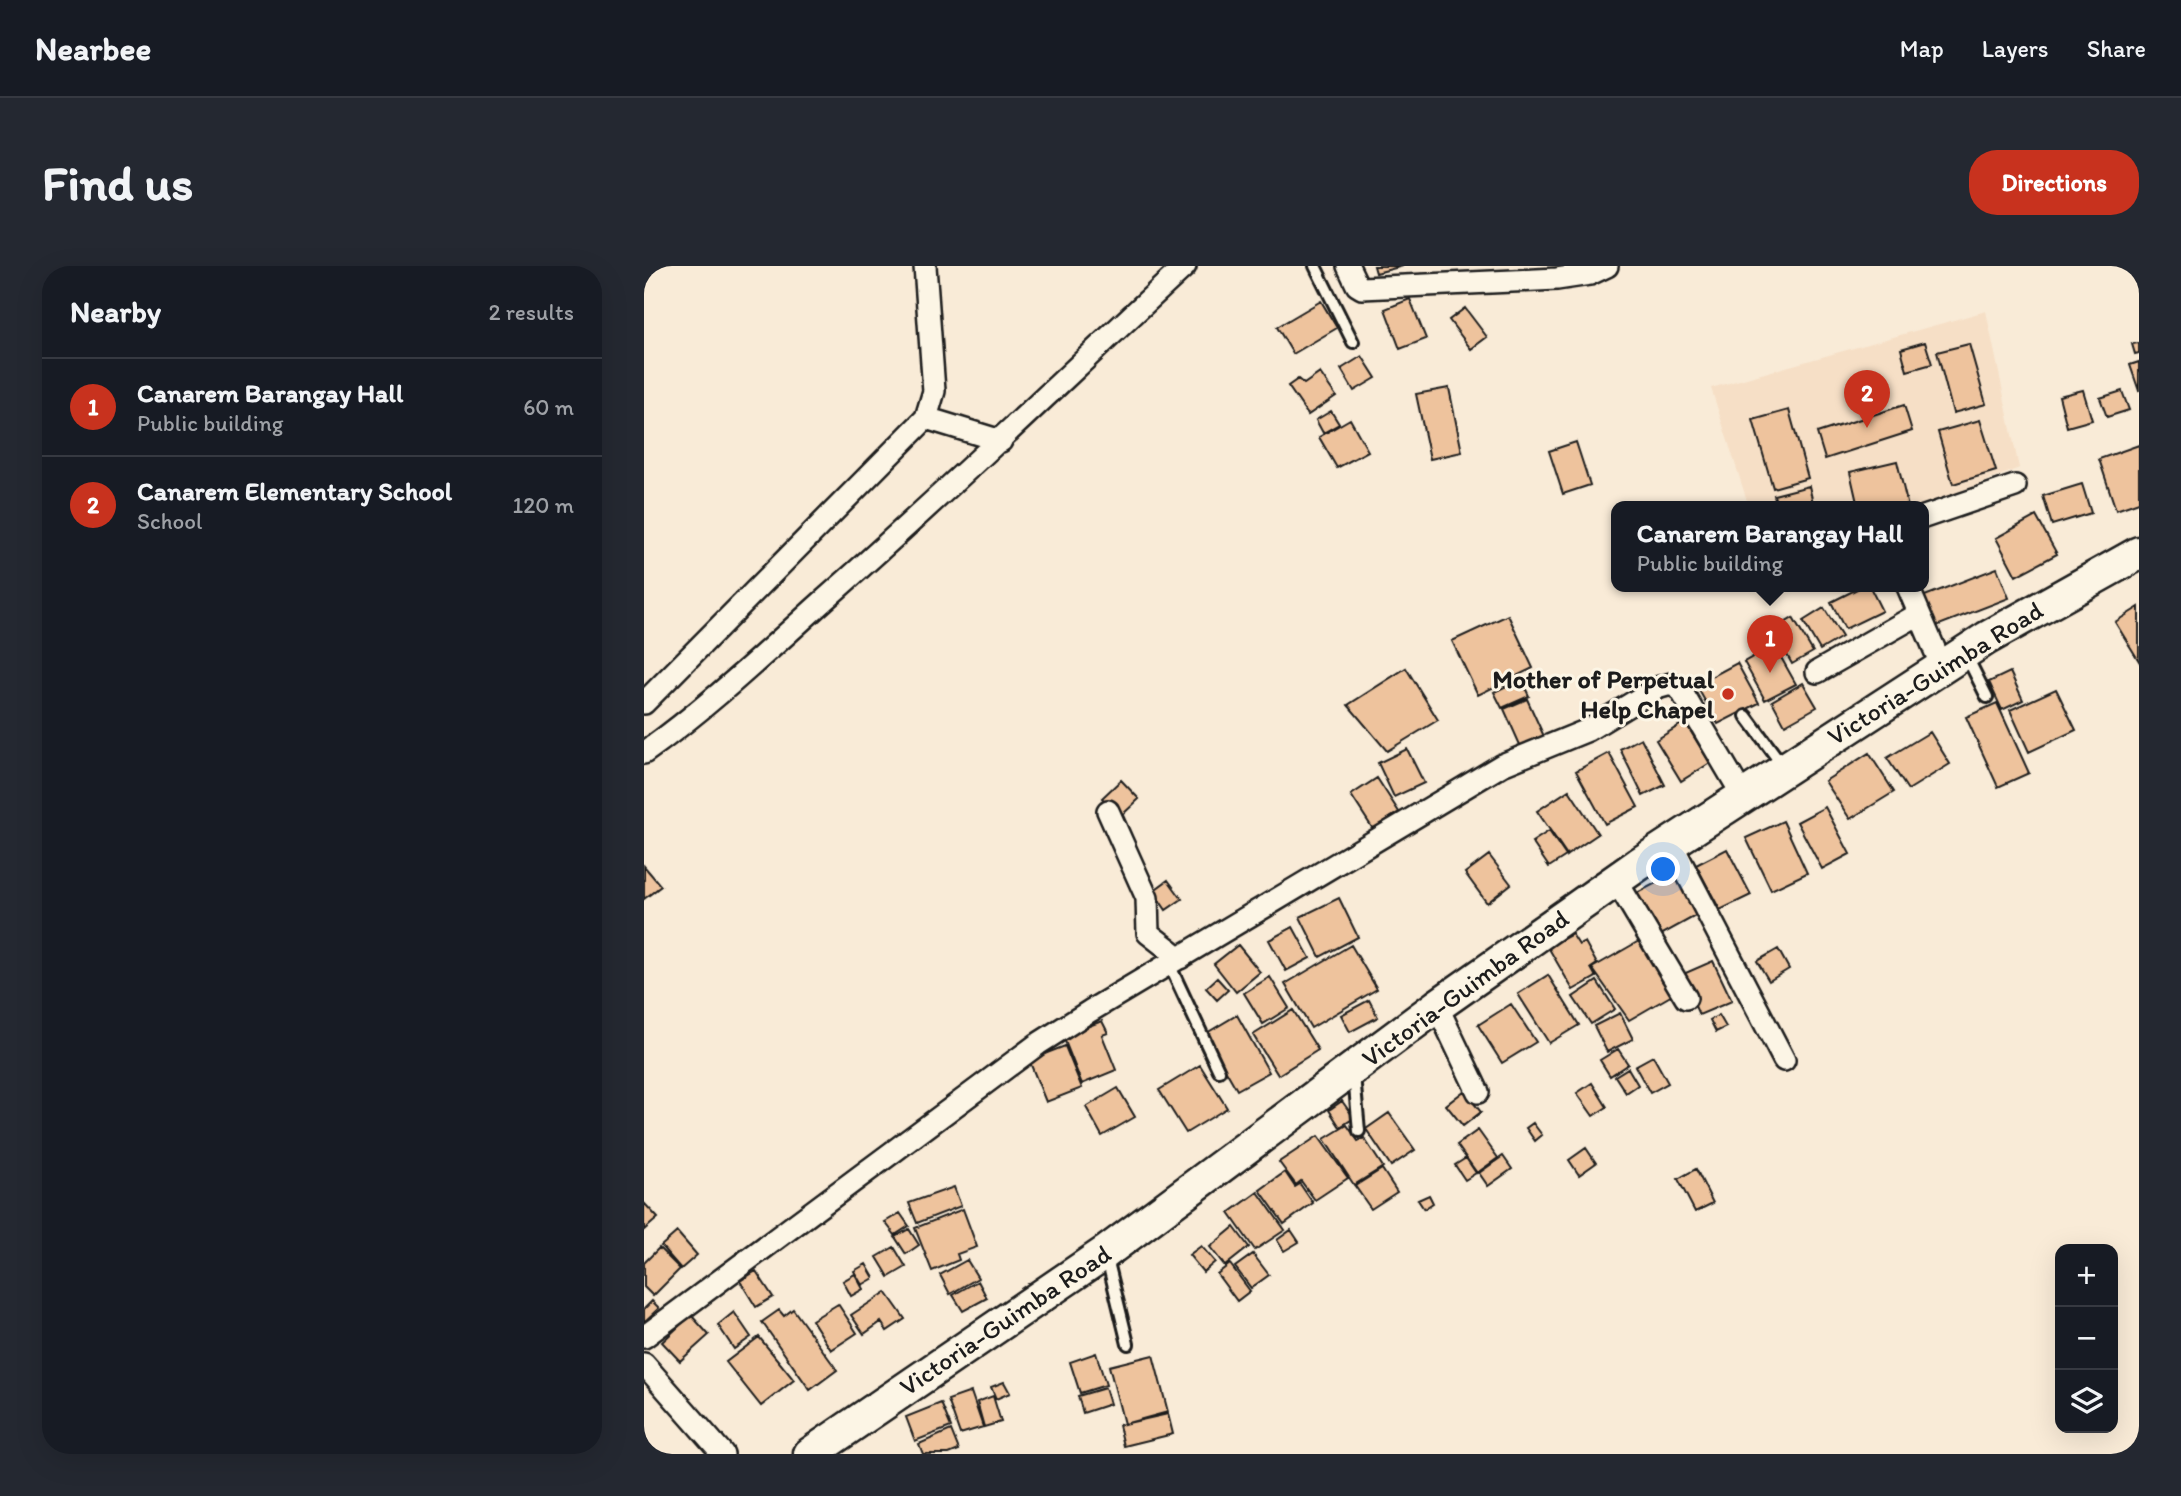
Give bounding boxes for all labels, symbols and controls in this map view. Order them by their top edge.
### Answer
text: Nearbee [35,29,151,68]
text: Map [1900,34,1944,63]
text: Layers [1982,34,2049,63]
text: Share [2087,34,2146,63]
button: Directions [1969,150,2139,215]
text: Find us [42,153,193,212]
text: Nearby [70,293,161,330]
text: 2 results [488,298,574,326]
pin: 2 [1844,370,1890,428]
text: Canarem Barangay Hall [137,377,403,409]
text: 1 [88,393,98,421]
text: 60 m [523,393,574,421]
text: Public building [137,409,283,437]
text: Canarem Elementary School [137,475,452,507]
text: 2 [87,491,99,519]
text: 120 m [513,491,574,519]
popup [1611,501,1929,592]
text: School [137,507,202,535]
text: Canarem Barangay Hall [1637,517,1903,549]
text: Public building [1637,549,1783,577]
street label: Victoria-Guimba Road [1821,594,2049,752]
pin: 1 [1747,615,1793,673]
place label: Mother of Perpetual Help Chapel [1492,663,1715,725]
marker: Mother of Perpetual Help Chapel [1720,686,1736,702]
your location [1646,852,1680,886]
street label: Victoria-Guimba Road [1355,902,1575,1074]
street label: Victoria-Guimba Road [893,1237,1117,1403]
map controls [2055,1244,2118,1433]
button: + [2055,1244,2118,1307]
button: − [2055,1307,2118,1370]
button: layers [2055,1370,2118,1433]

